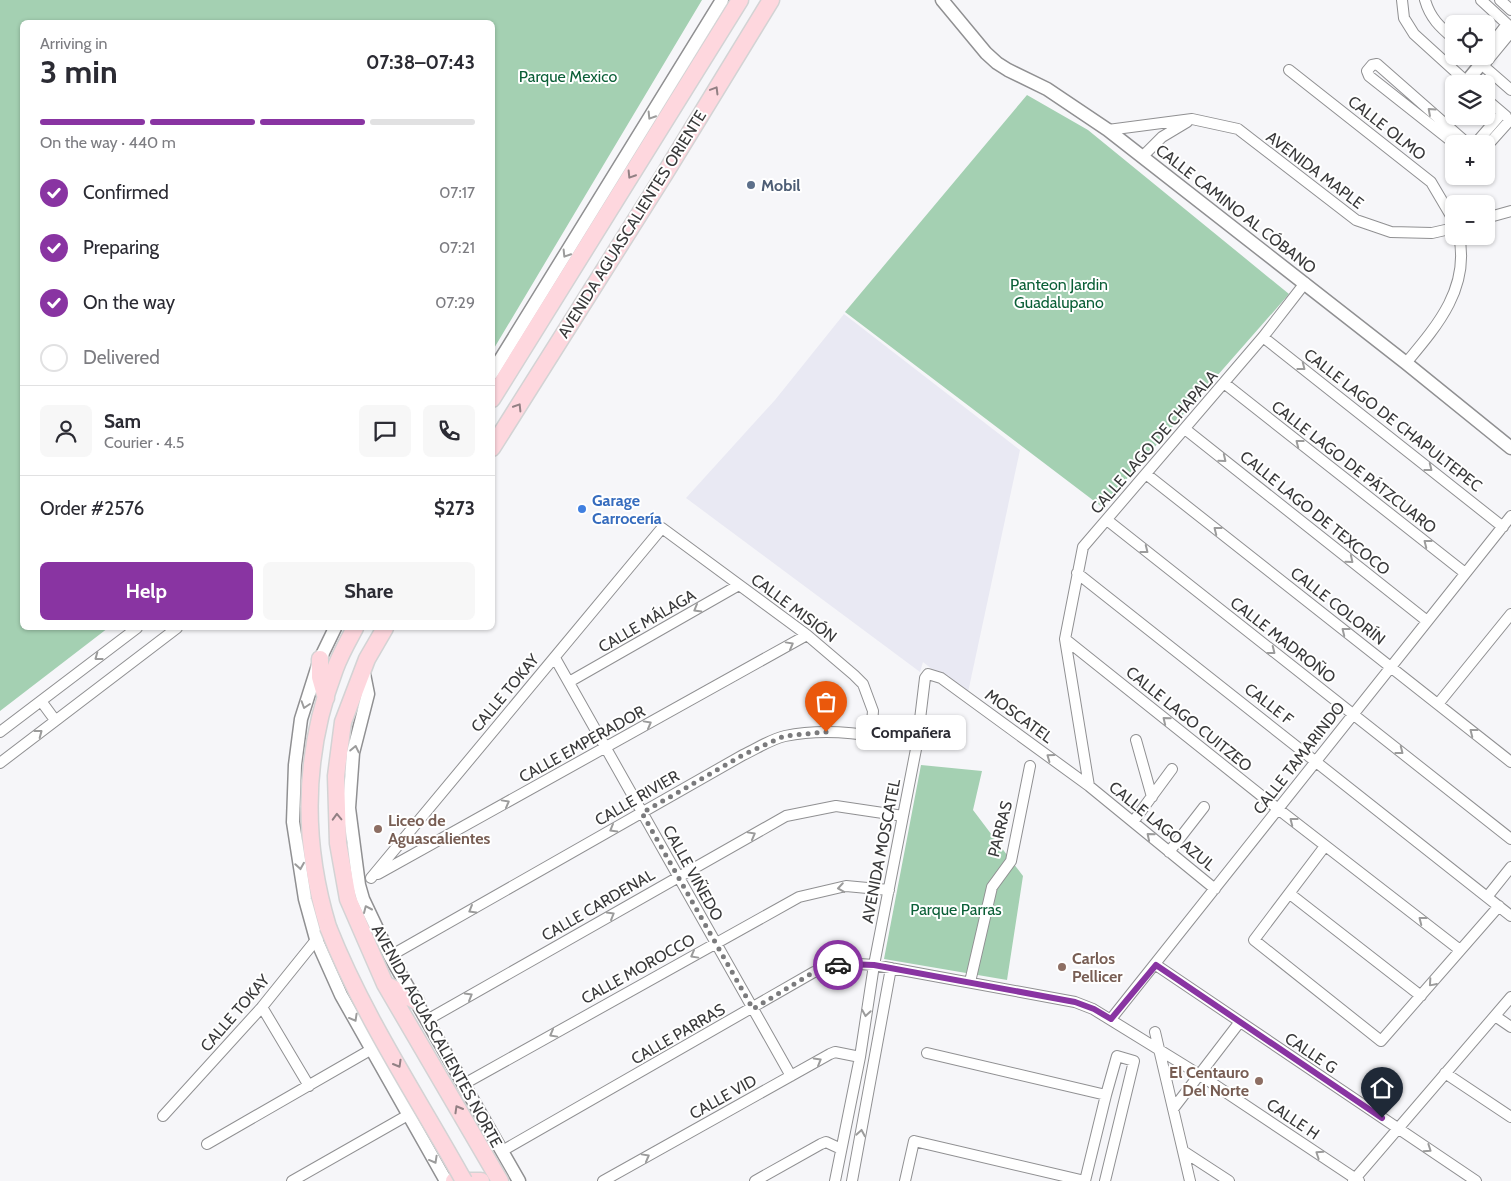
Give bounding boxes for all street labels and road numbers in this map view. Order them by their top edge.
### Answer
street label: CALLE OLMO [1344,92,1430,164]
street label: AVENIDA AGUASCALIENTES ORIENTE [554,107,710,341]
street label: AVENIDA MAPLE [1263,127,1367,213]
street label: CALLE CAMINO AL CÓBANO [1152,140,1320,278]
street label: CALLE LAGO DE CHAPULTEPEC [1300,345,1486,495]
street label: CALLE LAGO DE CHAPALA [1086,366,1222,518]
street label: CALLE LAGO DE PÁTZCUARO [1268,397,1440,537]
street label: CALLE LAGO DE TEXCOCO [1236,447,1394,579]
street label: CALLE COLORÍN [1287,563,1389,649]
street label: CALLE MISIÓN [747,570,841,646]
street label: CALLE MÁLAGA [595,585,699,657]
street label: CALLE MADROÑO [1227,593,1339,687]
street label: CALLE TOKAY [467,650,544,736]
street label: CALLE LAGO CUITZEO [1122,662,1256,776]
street label: CALLE F [1241,679,1298,729]
street label: MOSCATEL [982,685,1056,747]
street label: CALLE TAMARINDO [1249,698,1349,818]
street label: CALLE EMPERADOR [516,701,649,787]
street label: CALLE RIVIER [591,766,683,830]
street label: AVENIDA MOSCATEL [858,777,904,925]
street label: CALLE LAGO AZUL [1105,777,1219,875]
street label: PARRAS [984,799,1016,859]
street label: CALLE VIÑEDO [659,822,727,924]
street label: CALLE CARDENAL [538,865,658,945]
street label: AVENIDA AGUASCALIENTES NORTE [368,921,506,1151]
street label: CALLE MOROCCO [578,930,698,1008]
street label: CALLE TOKAY [196,970,274,1055]
street label: CALLE PARRAS [628,1000,728,1068]
street label: CALLE G [1281,1029,1341,1077]
street label: CALLE VID [686,1071,760,1123]
street label: CALLE H [1263,1094,1323,1144]

